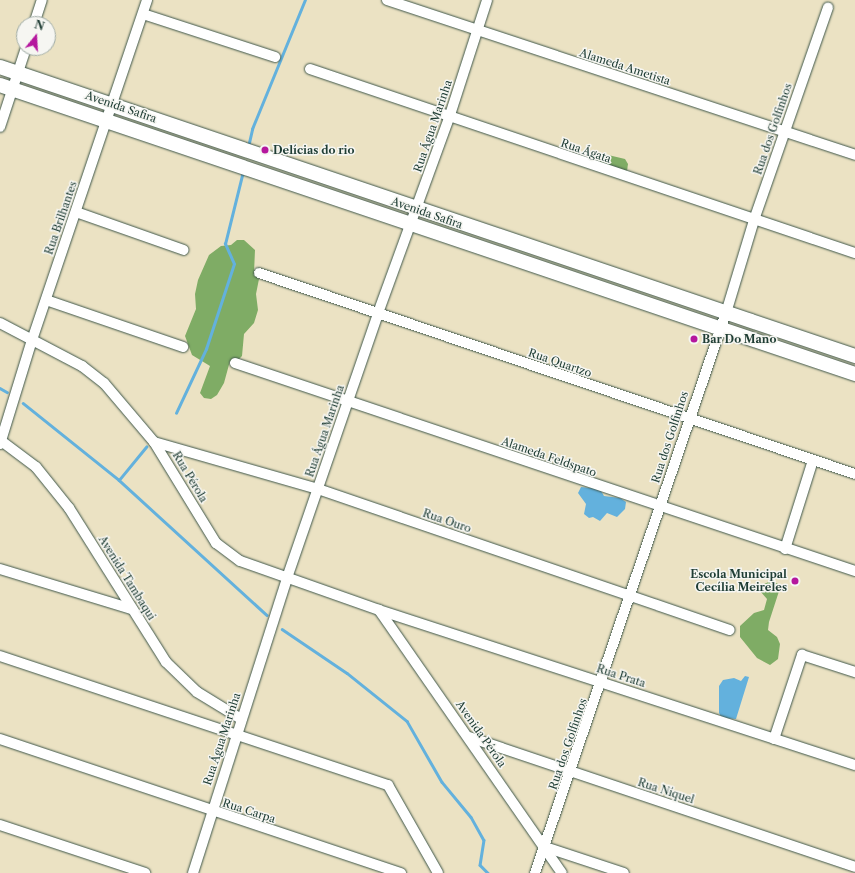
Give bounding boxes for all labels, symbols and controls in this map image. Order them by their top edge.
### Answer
north arrow [16,16,56,56]
text: N [33,17,46,34]
street label: Alameda Ametista [578,46,672,88]
street label: Rua Água Marinha [411,78,455,174]
street label: Rua dos Golfinhos [751,82,795,176]
street label: Avenida Safira [84,89,158,125]
street label: Rua Ágata [559,136,613,166]
place label: Delícias do rio [273,143,355,157]
marker: Delícias do rio [260,145,270,155]
street label: Rua Brilhantes [42,180,80,256]
street label: Avenida Safira [390,195,464,231]
place label: Bar Do Mano [702,332,776,346]
marker: Bar Do Mano [689,334,699,344]
street label: Rua Quartzo [527,346,593,380]
street label: Rua Água Marinha [303,383,347,479]
street label: Rua dos Golfinhos [649,389,691,485]
street label: Alameda Feldspato [500,435,598,479]
street label: Rua Pérola [170,449,210,505]
street label: Rua Ouro [421,507,473,535]
street label: Avenida Tambaqui [96,533,158,623]
place label: Escola Municipal Cecília Meireles [690,568,787,594]
marker: Escola Municipal Cecília Meireles [790,576,800,586]
street label: Rua Prata [595,662,647,690]
street label: Rua Água Marinha [201,691,243,787]
street label: Rua dos Golfinhos [546,697,590,791]
street label: Avenida Pérola [453,698,509,770]
street label: Rua Níquel [636,776,696,806]
street label: Rua Carpa [221,796,277,826]

